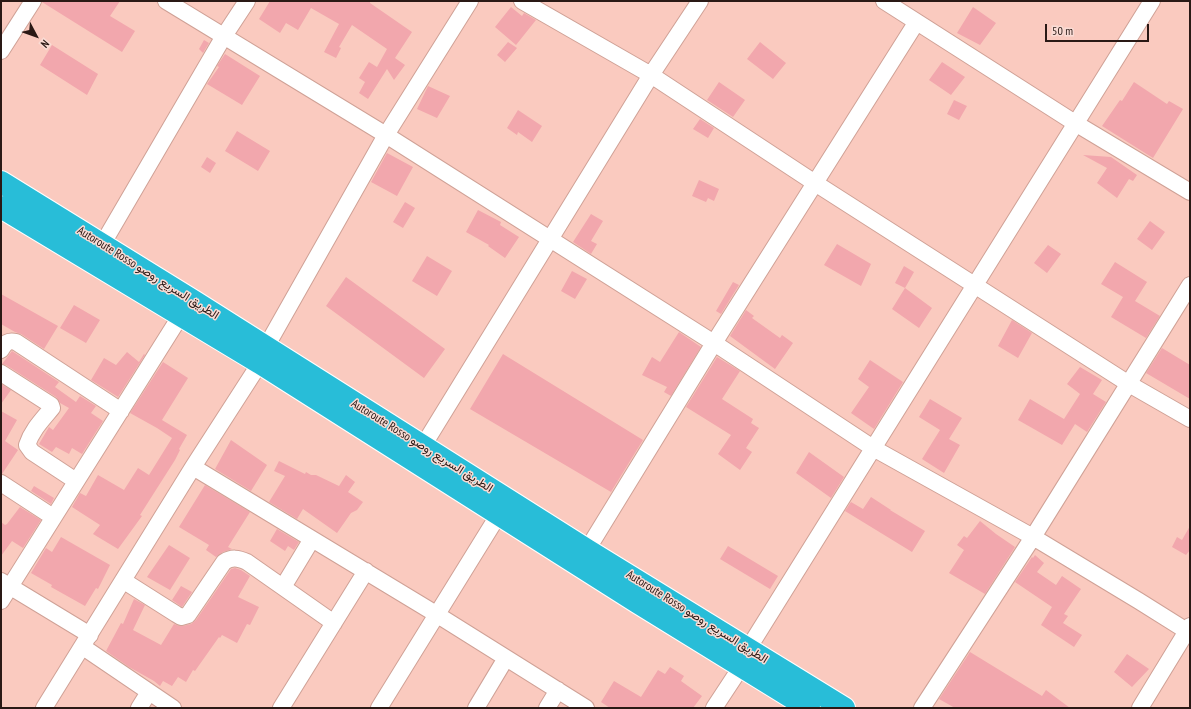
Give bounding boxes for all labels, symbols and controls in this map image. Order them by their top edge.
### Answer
north arrow [16,16,56,56]
scale bar [1047,16,1151,42]
text: 50 m [1052,23,1073,38]
text: N [38,37,52,51]
street label: Autoroute Rosso الطريق السريع روصو [75,223,221,323]
street label: Autoroute Rosso الطريق السريع روصو [349,396,495,496]
street label: Autoroute Rosso الطريق السريع روصو [624,567,770,667]

